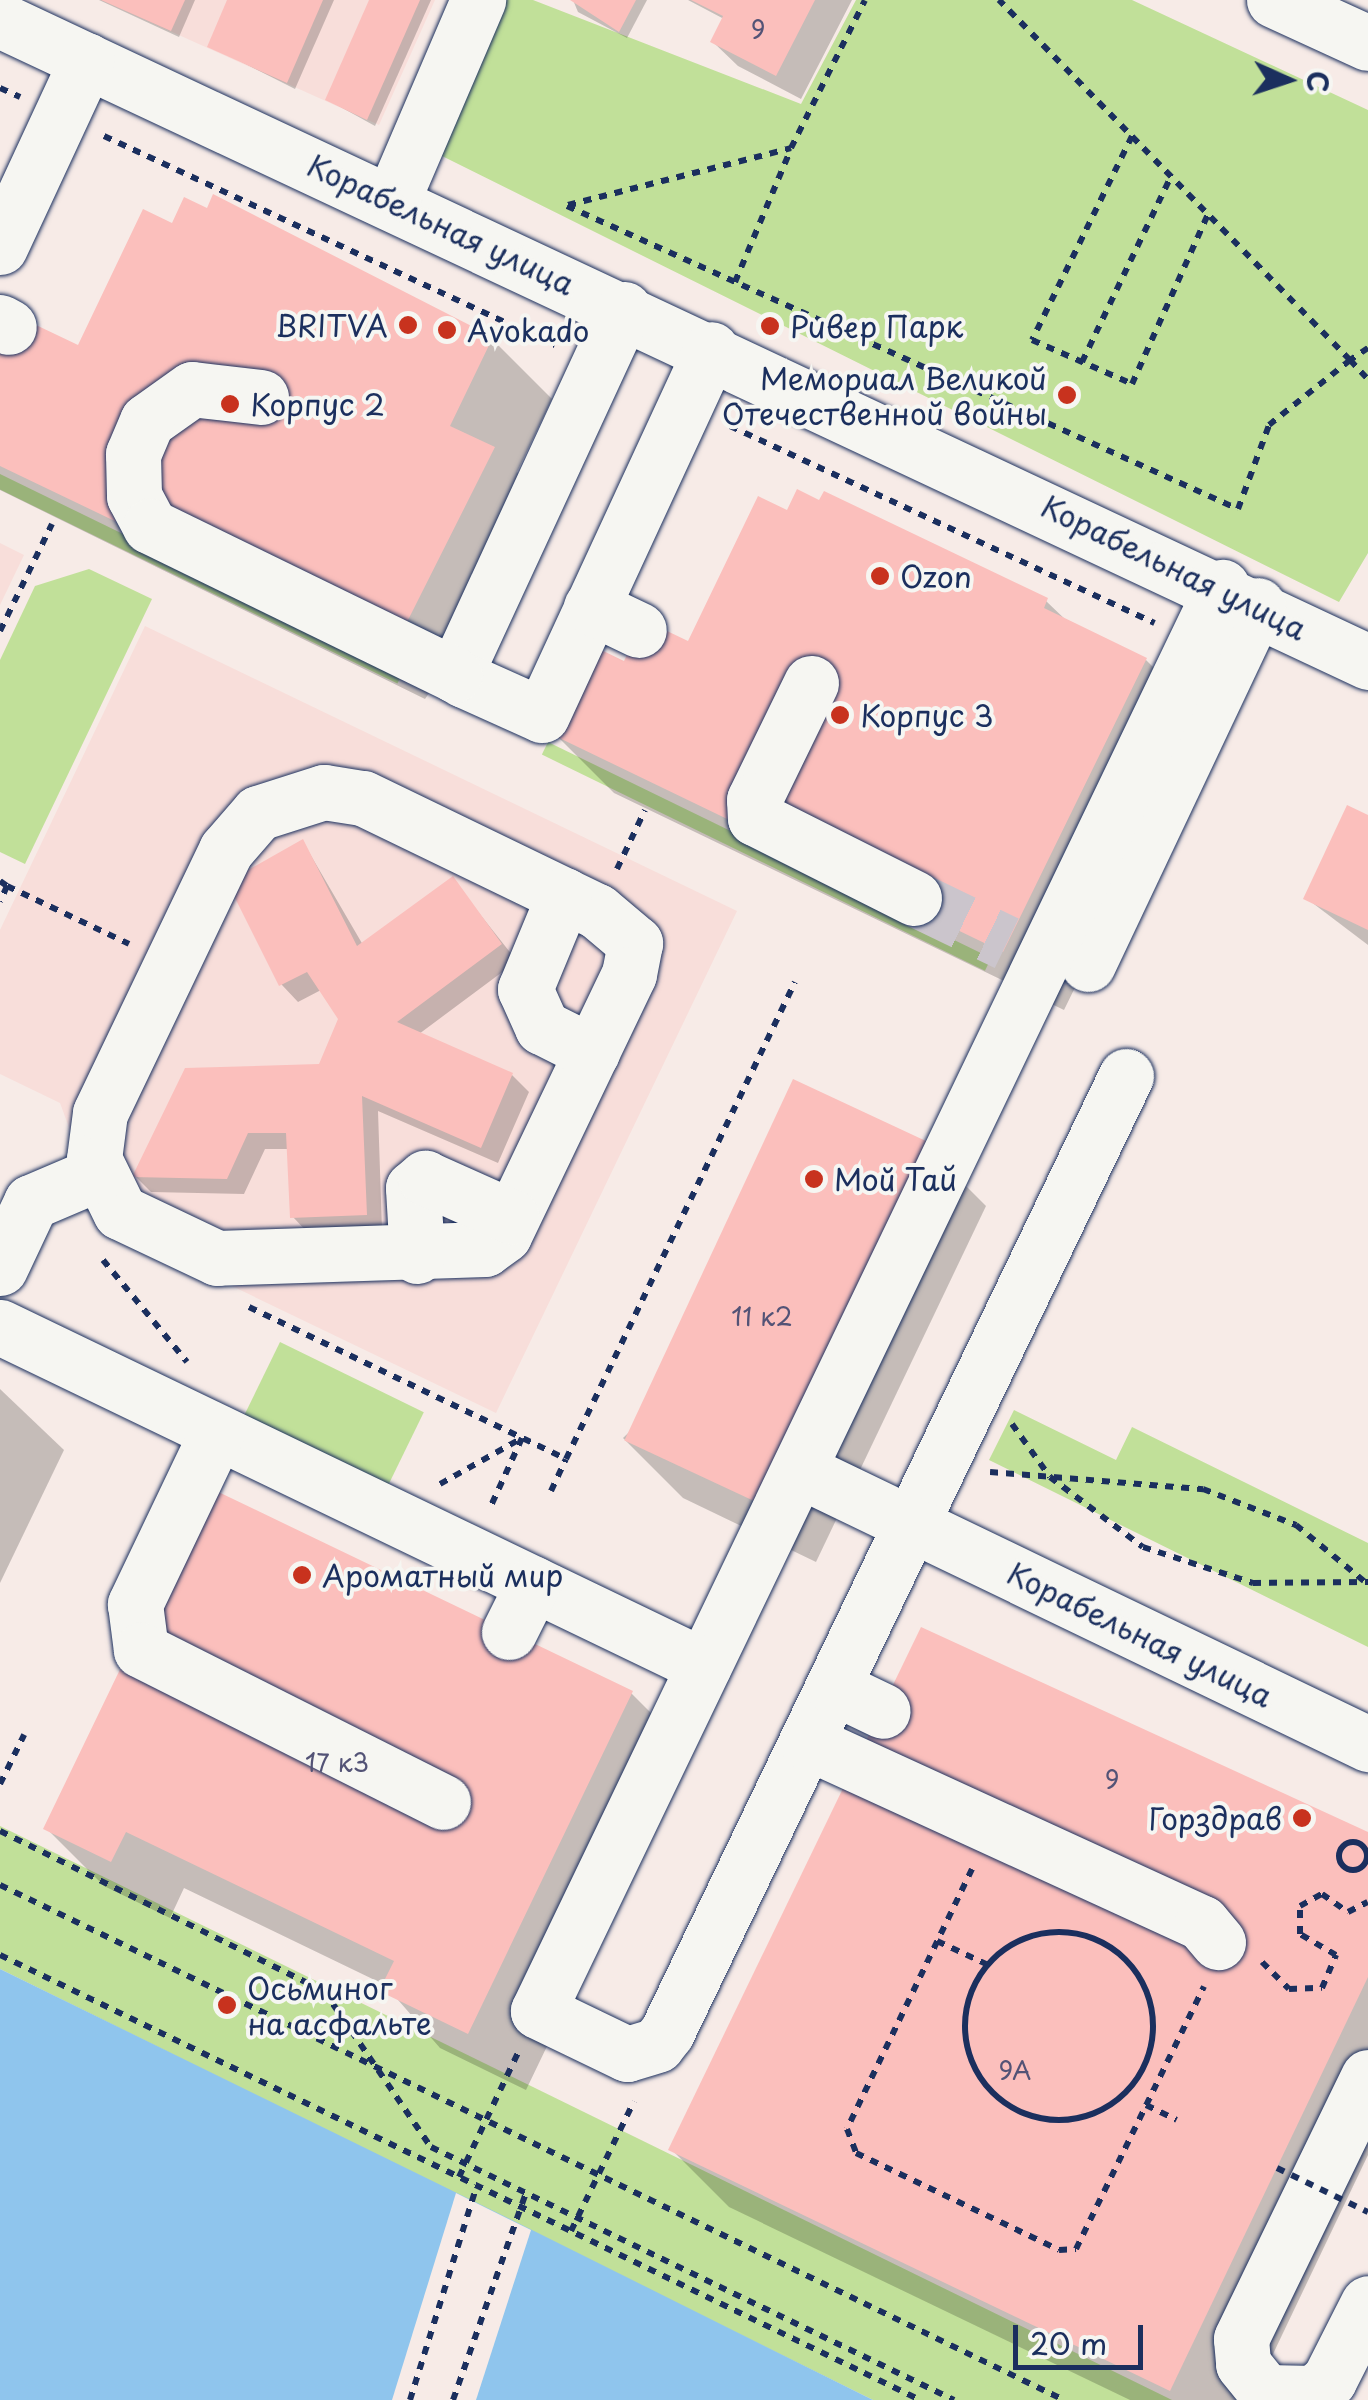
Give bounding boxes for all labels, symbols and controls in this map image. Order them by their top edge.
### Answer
house number: 9 [751,14,765,44]
north arrow [1238,30,1338,130]
text: С [1296,70,1340,93]
street label: Корабельная улица [301,146,581,302]
place label: BRITVA [275,307,388,343]
place label: Ривер Парк [790,308,966,344]
place label: Avokado [467,312,589,348]
marker: BRITVA [397,314,419,336]
marker: Ривер Парк [759,315,781,337]
marker: Avokado [436,319,458,341]
place label: Мемориал Великой Отечественной войны [721,360,1047,430]
marker: Мемориал Великой Отечественной войны [1056,384,1078,406]
place label: Корпус 2 [250,386,386,422]
marker: Корпус 2 [219,393,241,415]
street label: Корабельная улица [1035,487,1313,647]
place label: Ozon [900,558,972,594]
marker: Ozon [869,565,891,587]
place label: Корпус 3 [860,697,995,733]
marker: Корпус 3 [829,704,851,726]
place label: Мой Тай [834,1161,958,1197]
marker: Мой Тай [803,1168,825,1190]
house number: 11 к2 [731,1301,793,1331]
street label: Корабельная улица [1001,1554,1279,1714]
place label: Ароматный мир [322,1557,564,1593]
marker: Ароматный мир [291,1564,313,1586]
house number: 17 к3 [305,1747,369,1777]
house number: 9 [1105,1764,1119,1794]
place label: Горздрав [1149,1800,1282,1836]
marker: Горздрав [1291,1807,1313,1829]
place label: Осьминог на асфальте [247,1970,432,2040]
marker: Осьминог на асфальте [216,1994,238,2016]
house number: 9А [999,2055,1031,2085]
scale bar [1018,2305,1148,2367]
text: 20 m [1030,2320,1107,2365]

